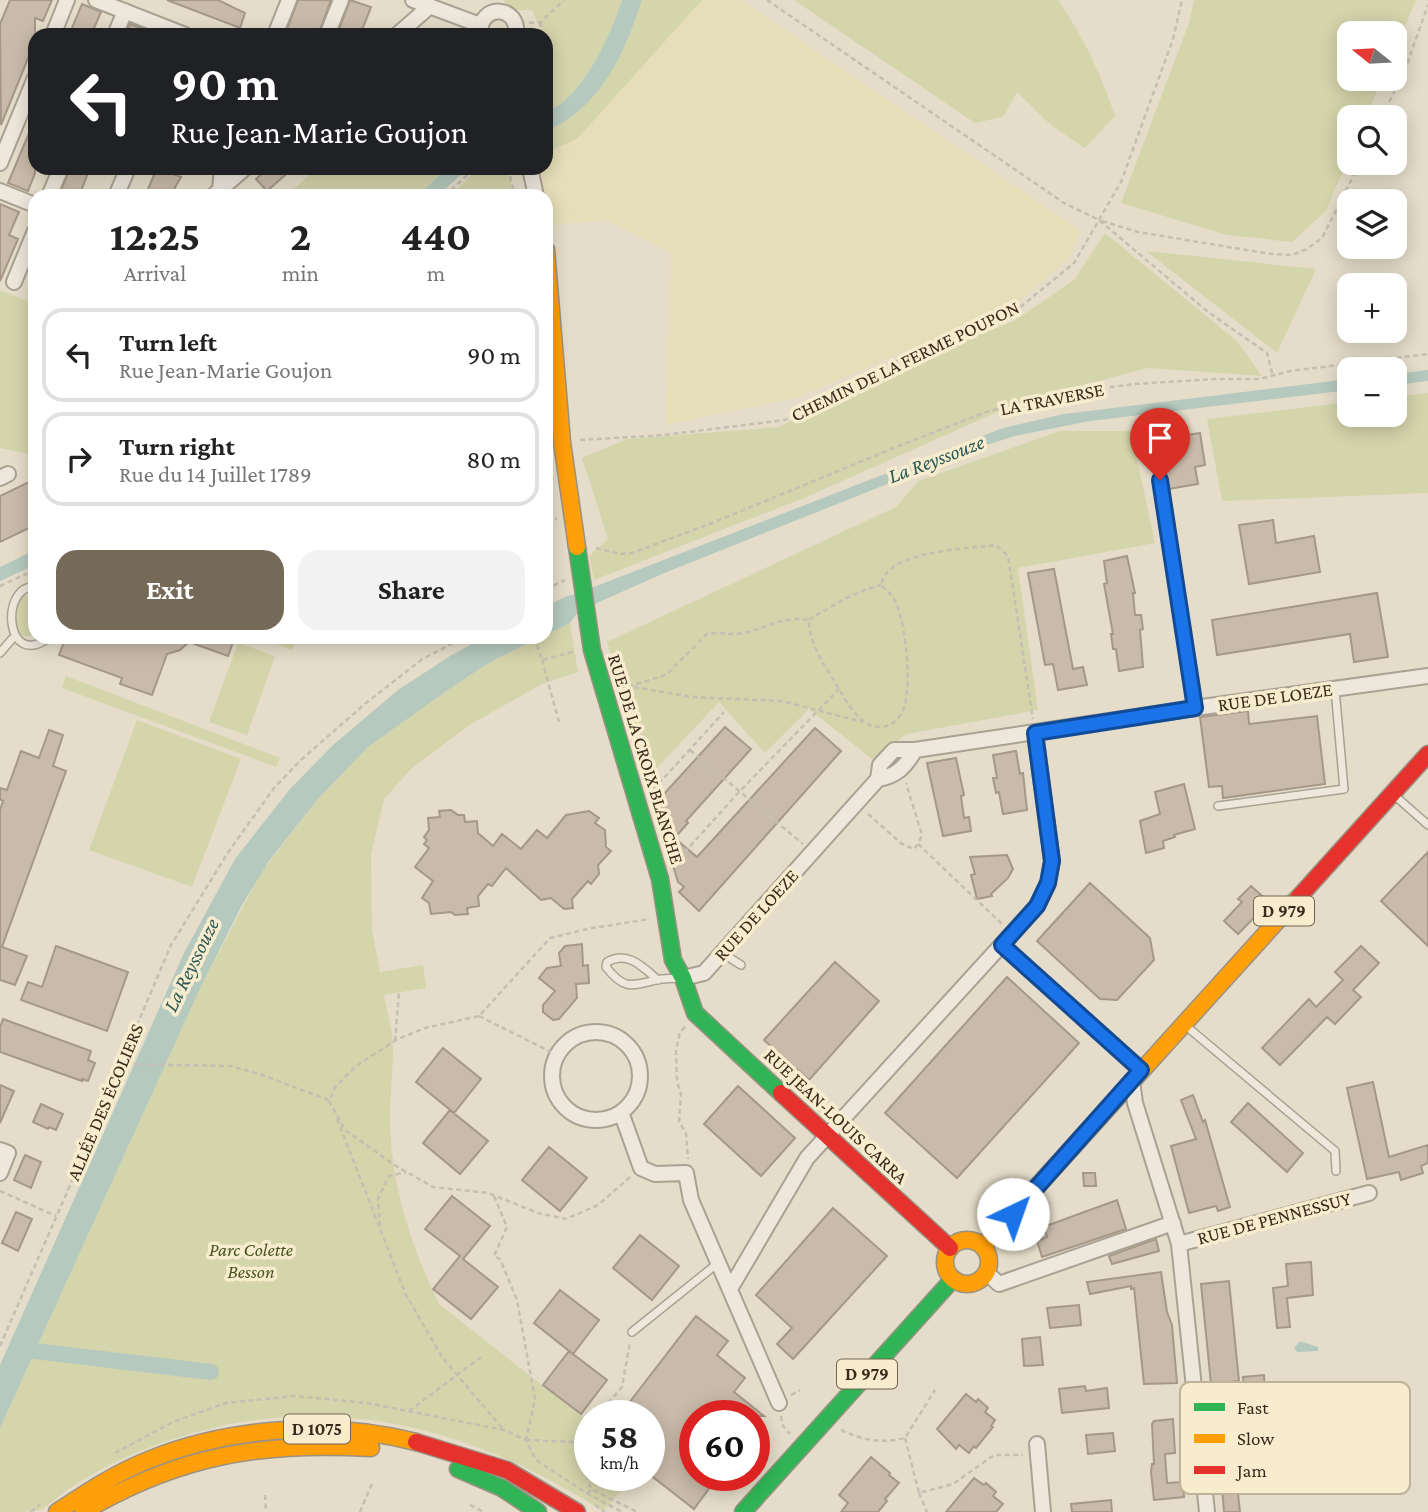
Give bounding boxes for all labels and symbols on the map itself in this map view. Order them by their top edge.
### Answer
north arrow [1337,21,1407,91]
street label: CHEMIN DE LA FERME POUPON [788,297,1022,425]
street label: LA TRAVERSE [998,379,1106,419]
pin [1130,408,1190,480]
water label: La Reyssouze [885,430,987,488]
street label: RUE DE LA CROIX BLANCHE [604,652,688,866]
street label: RUE DE LOEZE [1216,679,1334,715]
street label: RUE DE LOEZE [710,865,802,965]
road number: D 979 [1254,896,1314,926]
water label: La Reyssouze [158,914,224,1016]
street label: ALLÉE DES ÉCOLIERS [62,1020,148,1184]
street label: RUE JEAN-LOUIS CARRA [760,1044,912,1188]
position arrow [976,1177,1050,1251]
street label: RUE DE PENNESSUY [1195,1187,1354,1249]
park label: Parc Colette Besson [209,1239,293,1282]
road number: D 979 [837,1359,897,1388]
legend [1180,1382,1410,1494]
text: Fast [1237,1397,1269,1418]
speed limit sign: 60 [679,1400,770,1491]
road number: D 1075 [284,1414,350,1444]
text: Slow [1237,1428,1274,1449]
text: Jam [1235,1460,1267,1481]

